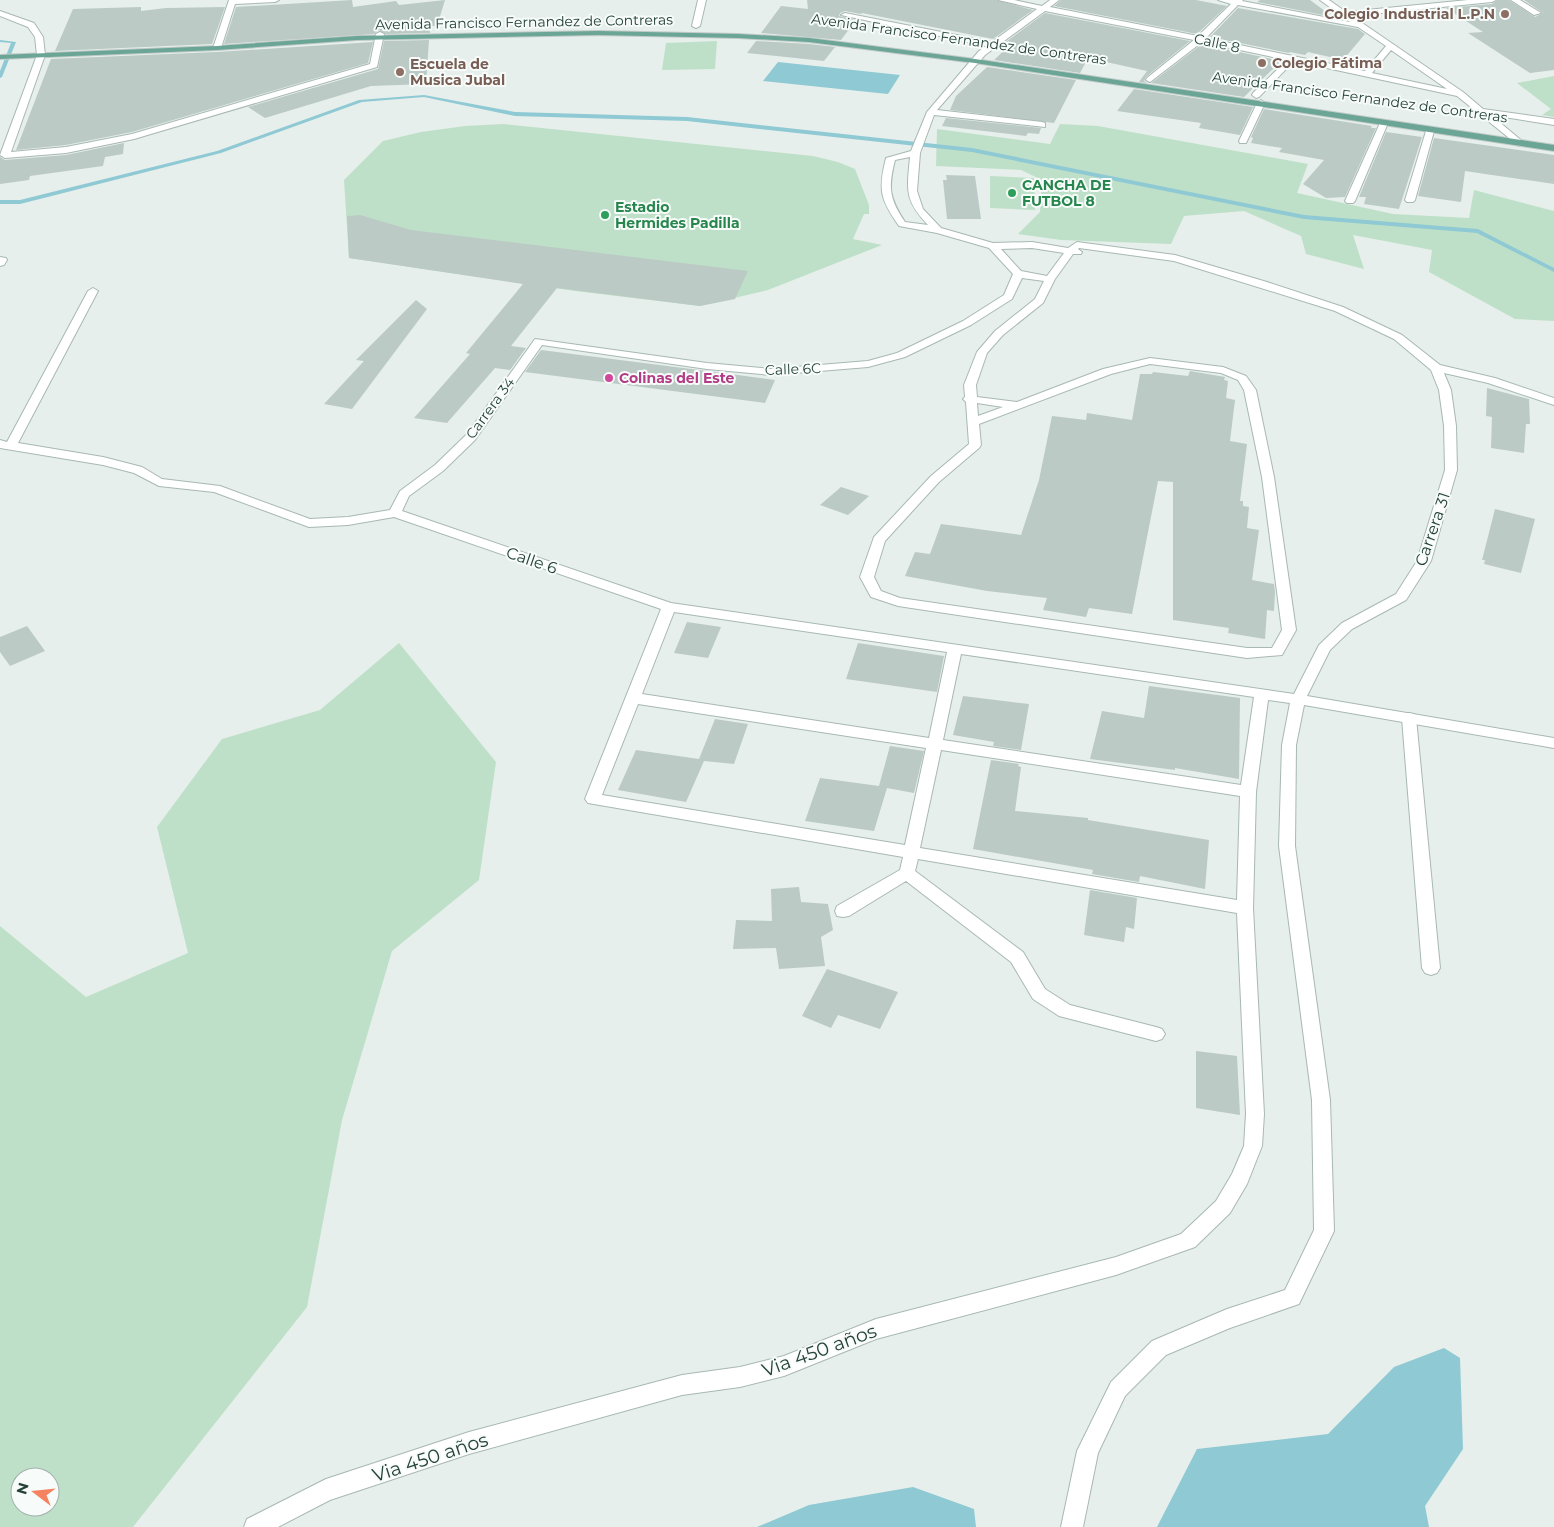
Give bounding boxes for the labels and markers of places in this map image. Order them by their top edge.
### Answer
place label: Colegio Industrial L.P.N [1324,5,1495,23]
marker: Colegio Industrial L.P.N [1499,8,1511,20]
place label: Colegio Fátima [1272,54,1382,72]
place label: Escuela de Musica Jubal [410,55,505,89]
marker: Colegio Fátima [1256,57,1268,69]
marker: Escuela de Musica Jubal [394,66,406,78]
place label: CANCHA DE FUTBOL 8 [1022,176,1111,210]
marker: CANCHA DE FUTBOL 8 [1006,187,1018,199]
place label: Estadio Hermides Padilla [615,198,740,232]
marker: Estadio Hermides Padilla [599,209,611,221]
place label: Colinas del Este [619,369,735,387]
marker: Colinas del Este [603,372,615,384]

